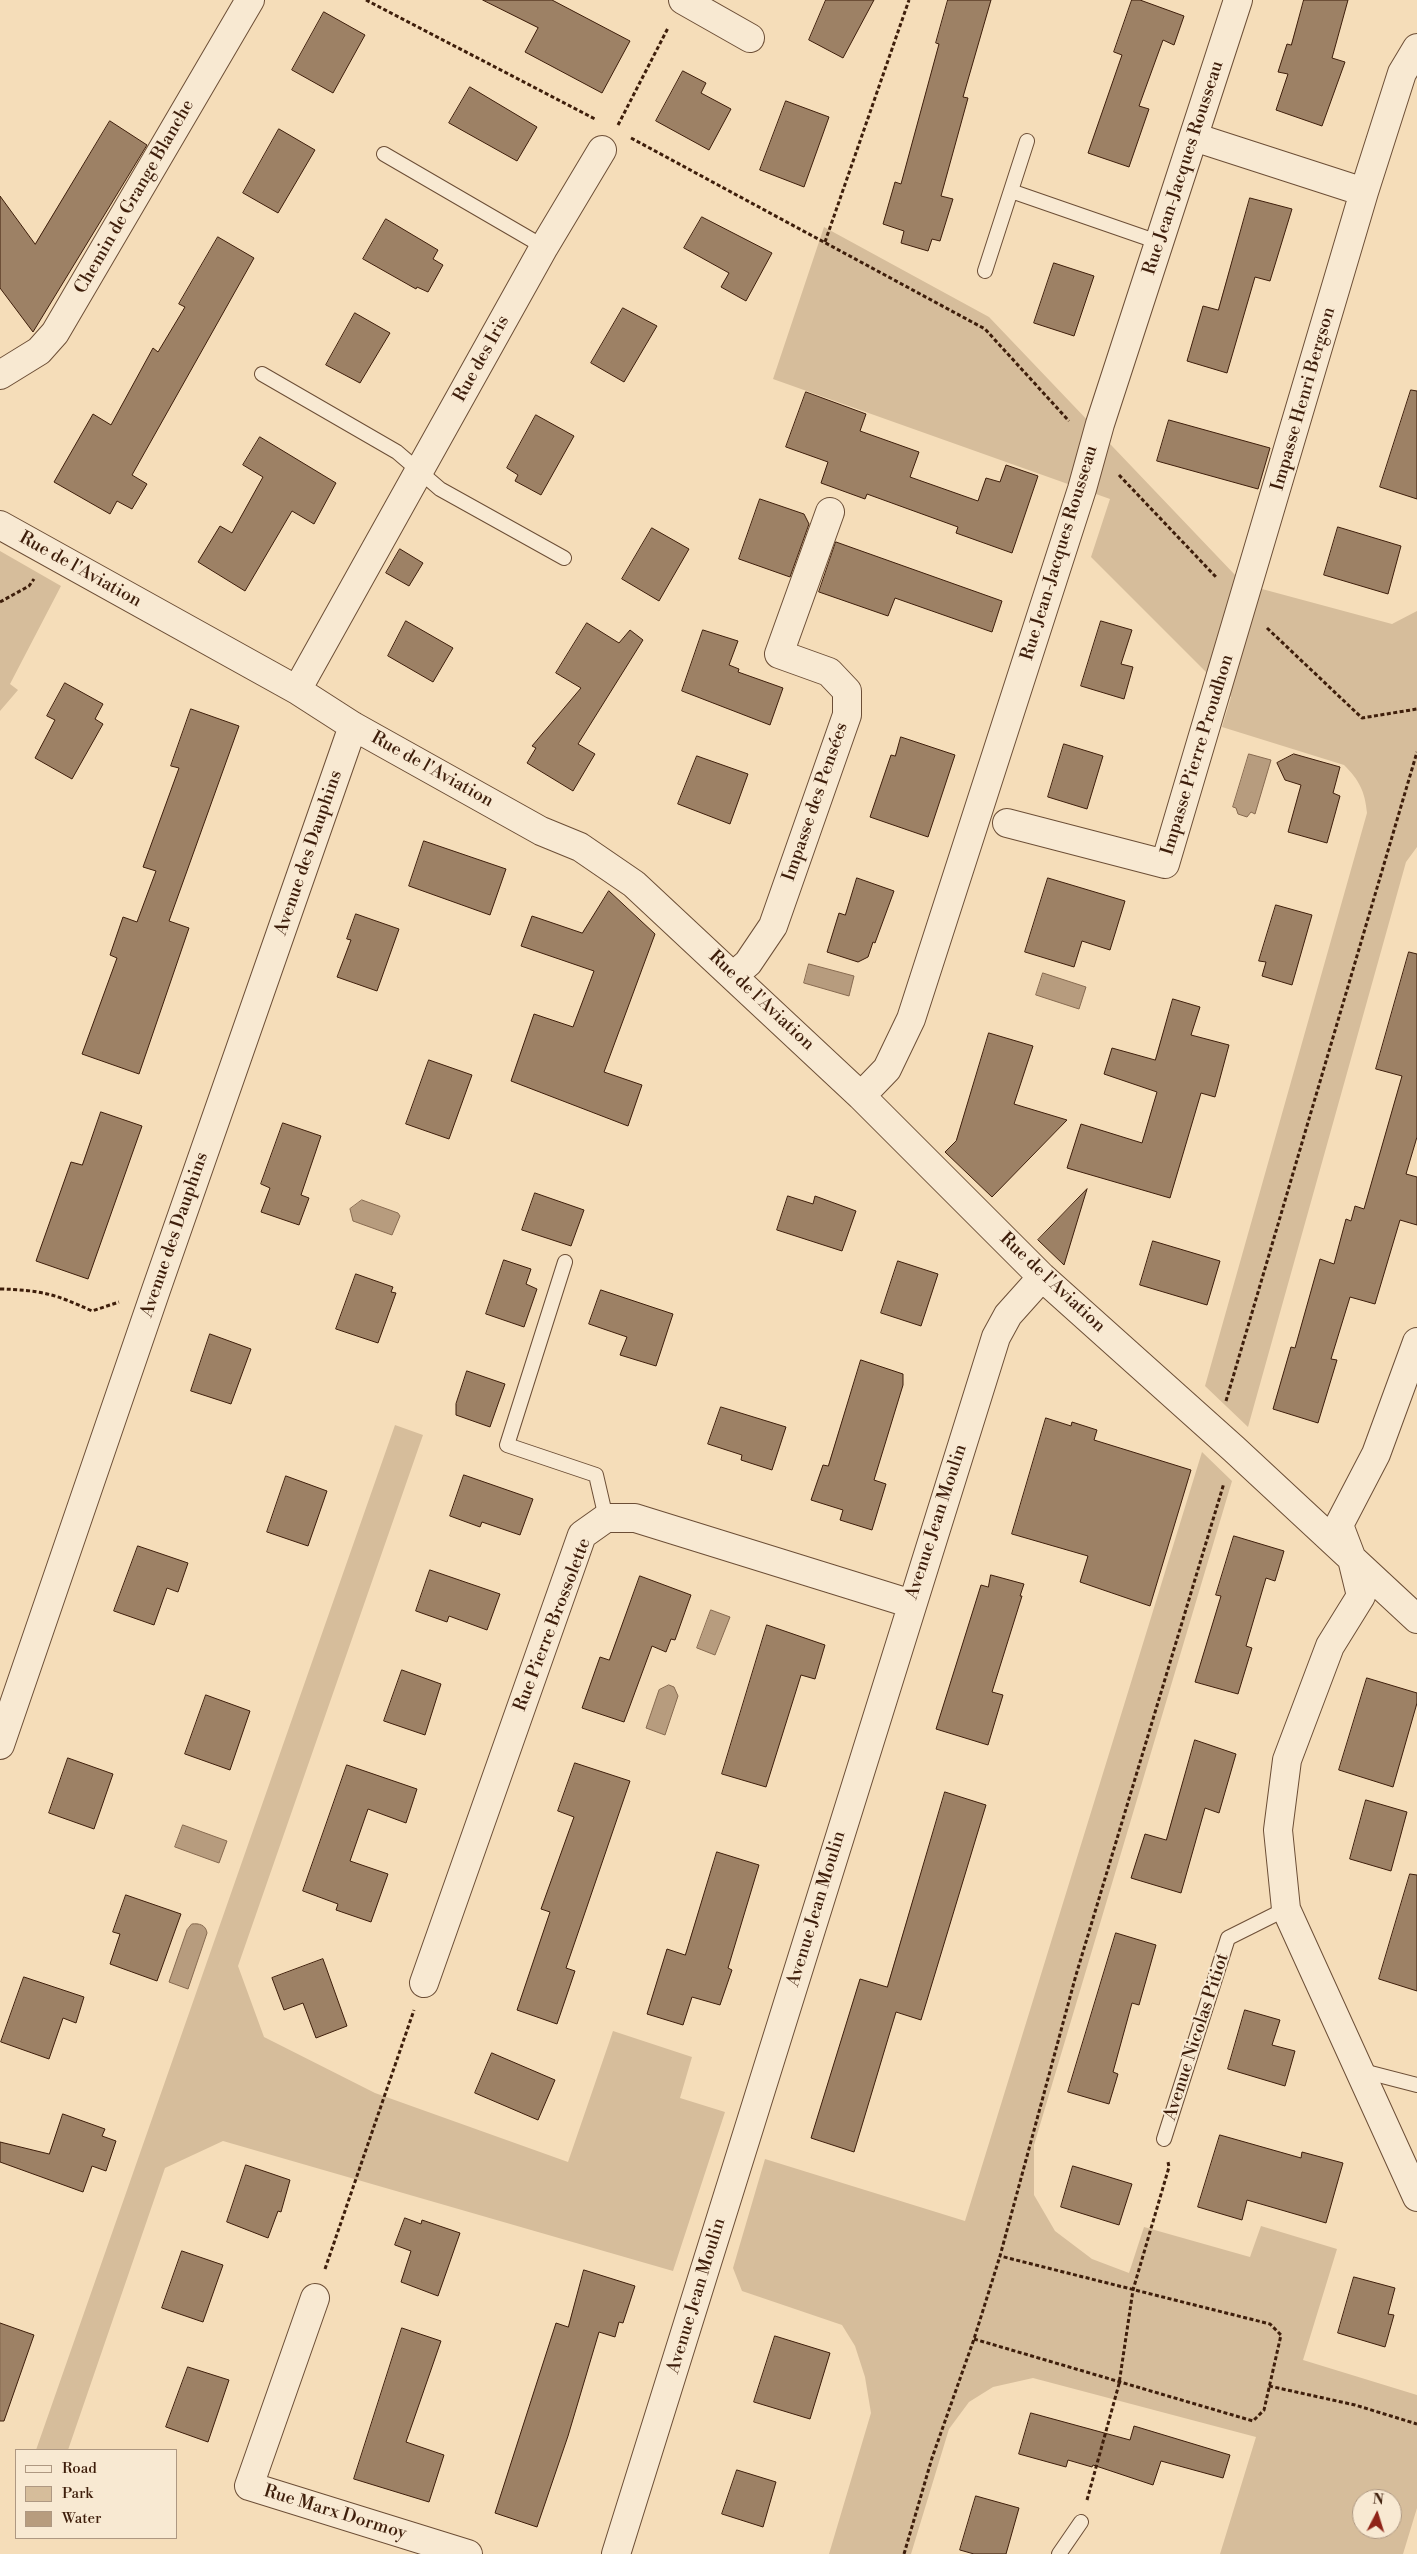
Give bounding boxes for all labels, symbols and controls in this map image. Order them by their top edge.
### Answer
street label: Rue Jean-Jacques Rousseau [1139,58,1229,278]
street label: Chemin de Grange Blanche [70,96,200,298]
street label: Impasse Henri Bergson [1267,305,1341,493]
street label: Rue des Iris [449,312,515,406]
street label: Rue Jean-Jacques Rousseau [1017,443,1103,663]
street label: Rue de l'Aviation [15,527,145,613]
street label: Impasse Pierre Proudhon [1157,652,1239,858]
street label: Impasse des Pensées [779,720,853,884]
street label: Rue de l'Aviation [367,727,497,813]
street label: Avenue des Dauphins [271,768,347,938]
street label: Rue de l'Aviation [704,947,818,1055]
street label: Avenue des Dauphins [137,1150,213,1320]
street label: Rue de l'Aviation [995,1229,1109,1337]
street label: Avenue Jean Moulin [902,1442,972,1602]
street label: Rue Pierre Brossolette [510,1535,596,1715]
street label: Avenue Jean Moulin [783,1829,851,1989]
street label: Avenue Nicolas Pitiot [1160,1951,1234,2123]
street label: Avenue Jean Moulin [663,2216,731,2376]
legend [15,2449,178,2539]
text: Road [62,2459,97,2478]
street label: Rue Marx Dormoy [261,2481,409,2545]
text: Park [62,2484,93,2503]
north arrow [1352,2489,1402,2539]
text: N [1372,2491,1385,2510]
text: Water [62,2509,101,2528]

